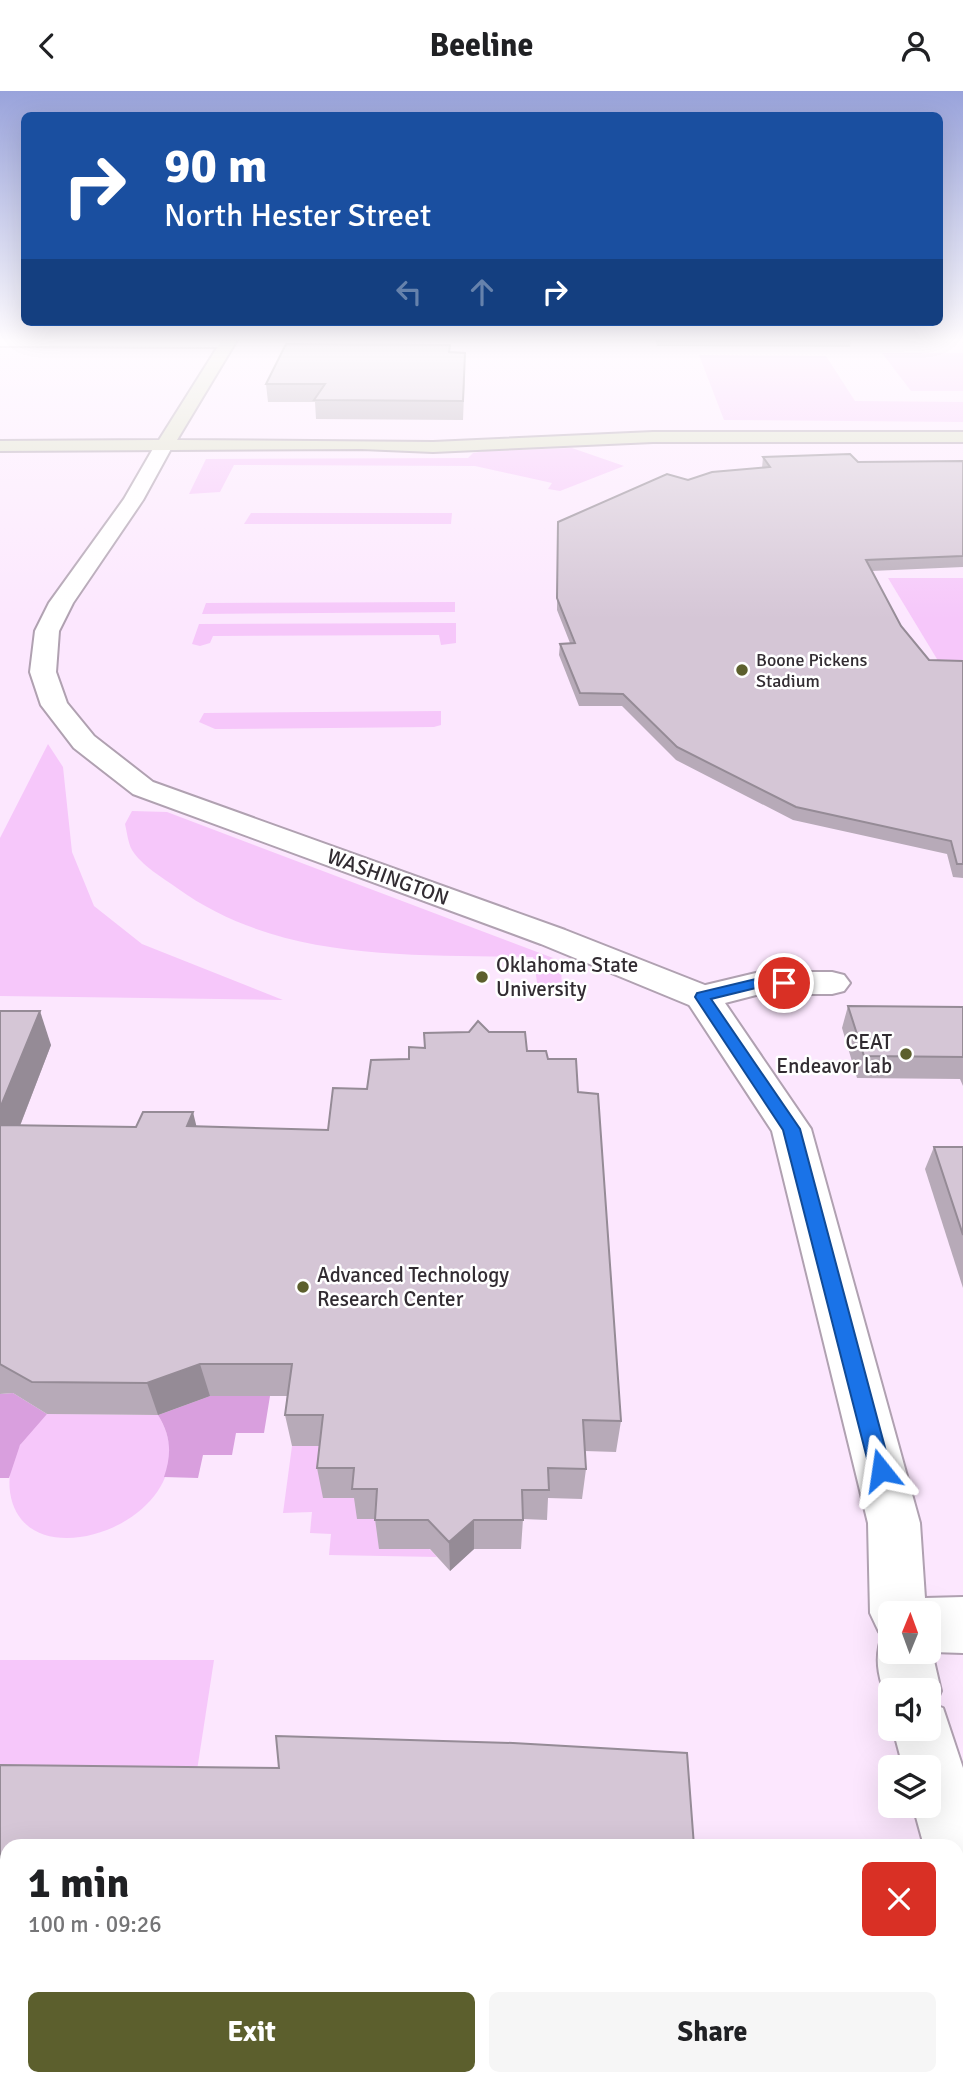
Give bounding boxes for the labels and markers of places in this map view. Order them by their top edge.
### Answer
place label: Boone Pickens Stadium [756,649,867,692]
marker: Boone Pickens Stadium [734,662,750,678]
place label: Oklahoma State University [496,952,638,1002]
pin [754,953,814,1013]
marker: Oklahoma State University [474,969,490,985]
place label: CEAT Endeavor lab [776,1029,893,1079]
marker: CEAT Endeavor lab [898,1046,914,1062]
place label: Advanced Technology Research Center [317,1262,509,1312]
marker: Advanced Technology Research Center [295,1279,311,1295]

